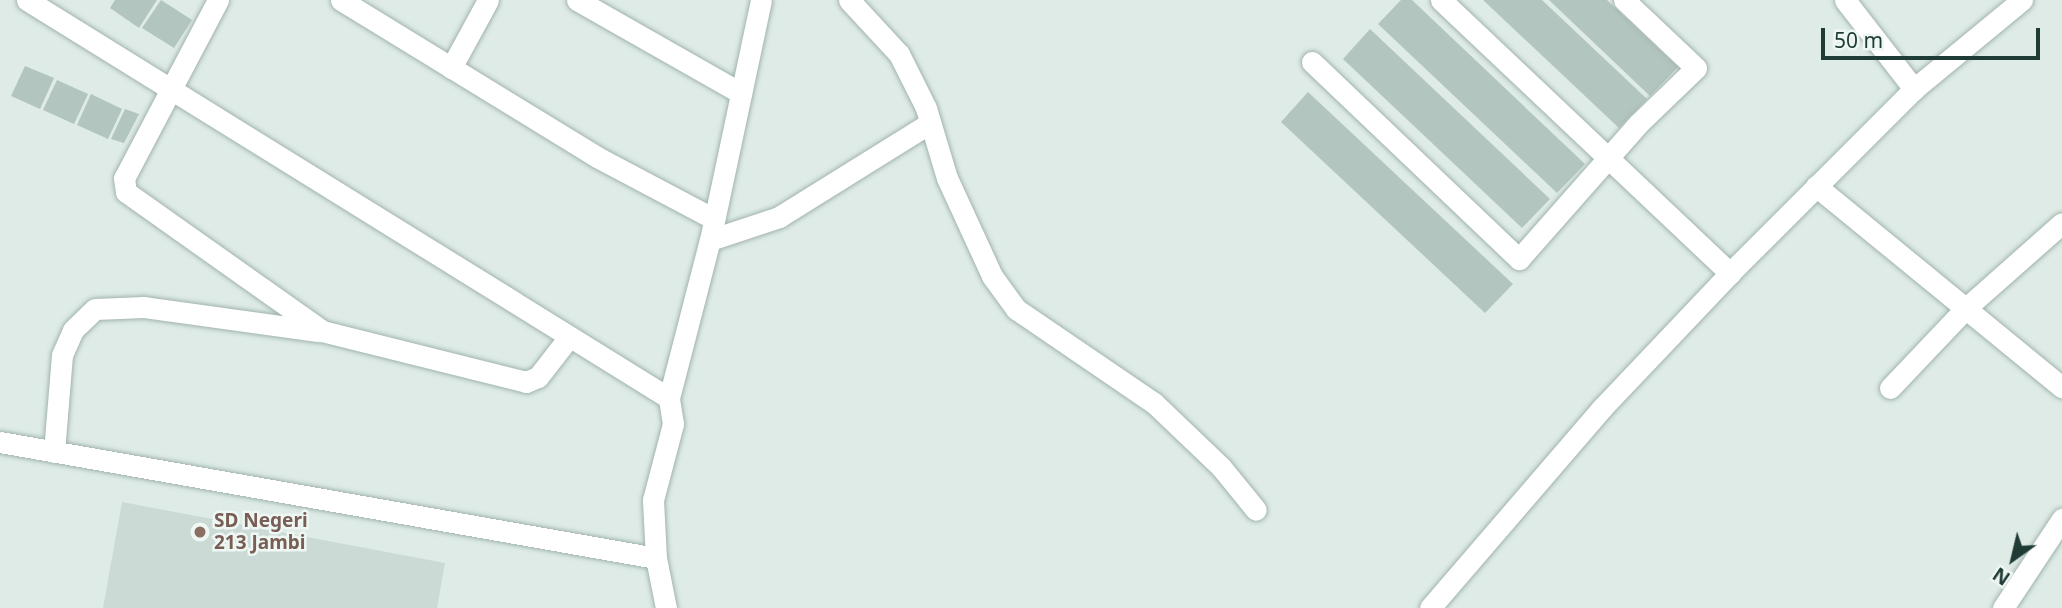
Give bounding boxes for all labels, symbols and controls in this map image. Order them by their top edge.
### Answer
scale bar [1824,14,2043,58]
text: 50 m [1834,26,1883,54]
place label: SD Negeri 213 Jambi [214,510,308,554]
marker: SD Negeri 213 Jambi [192,524,208,540]
north arrow [1978,524,2048,594]
text: N [1988,561,2015,592]

